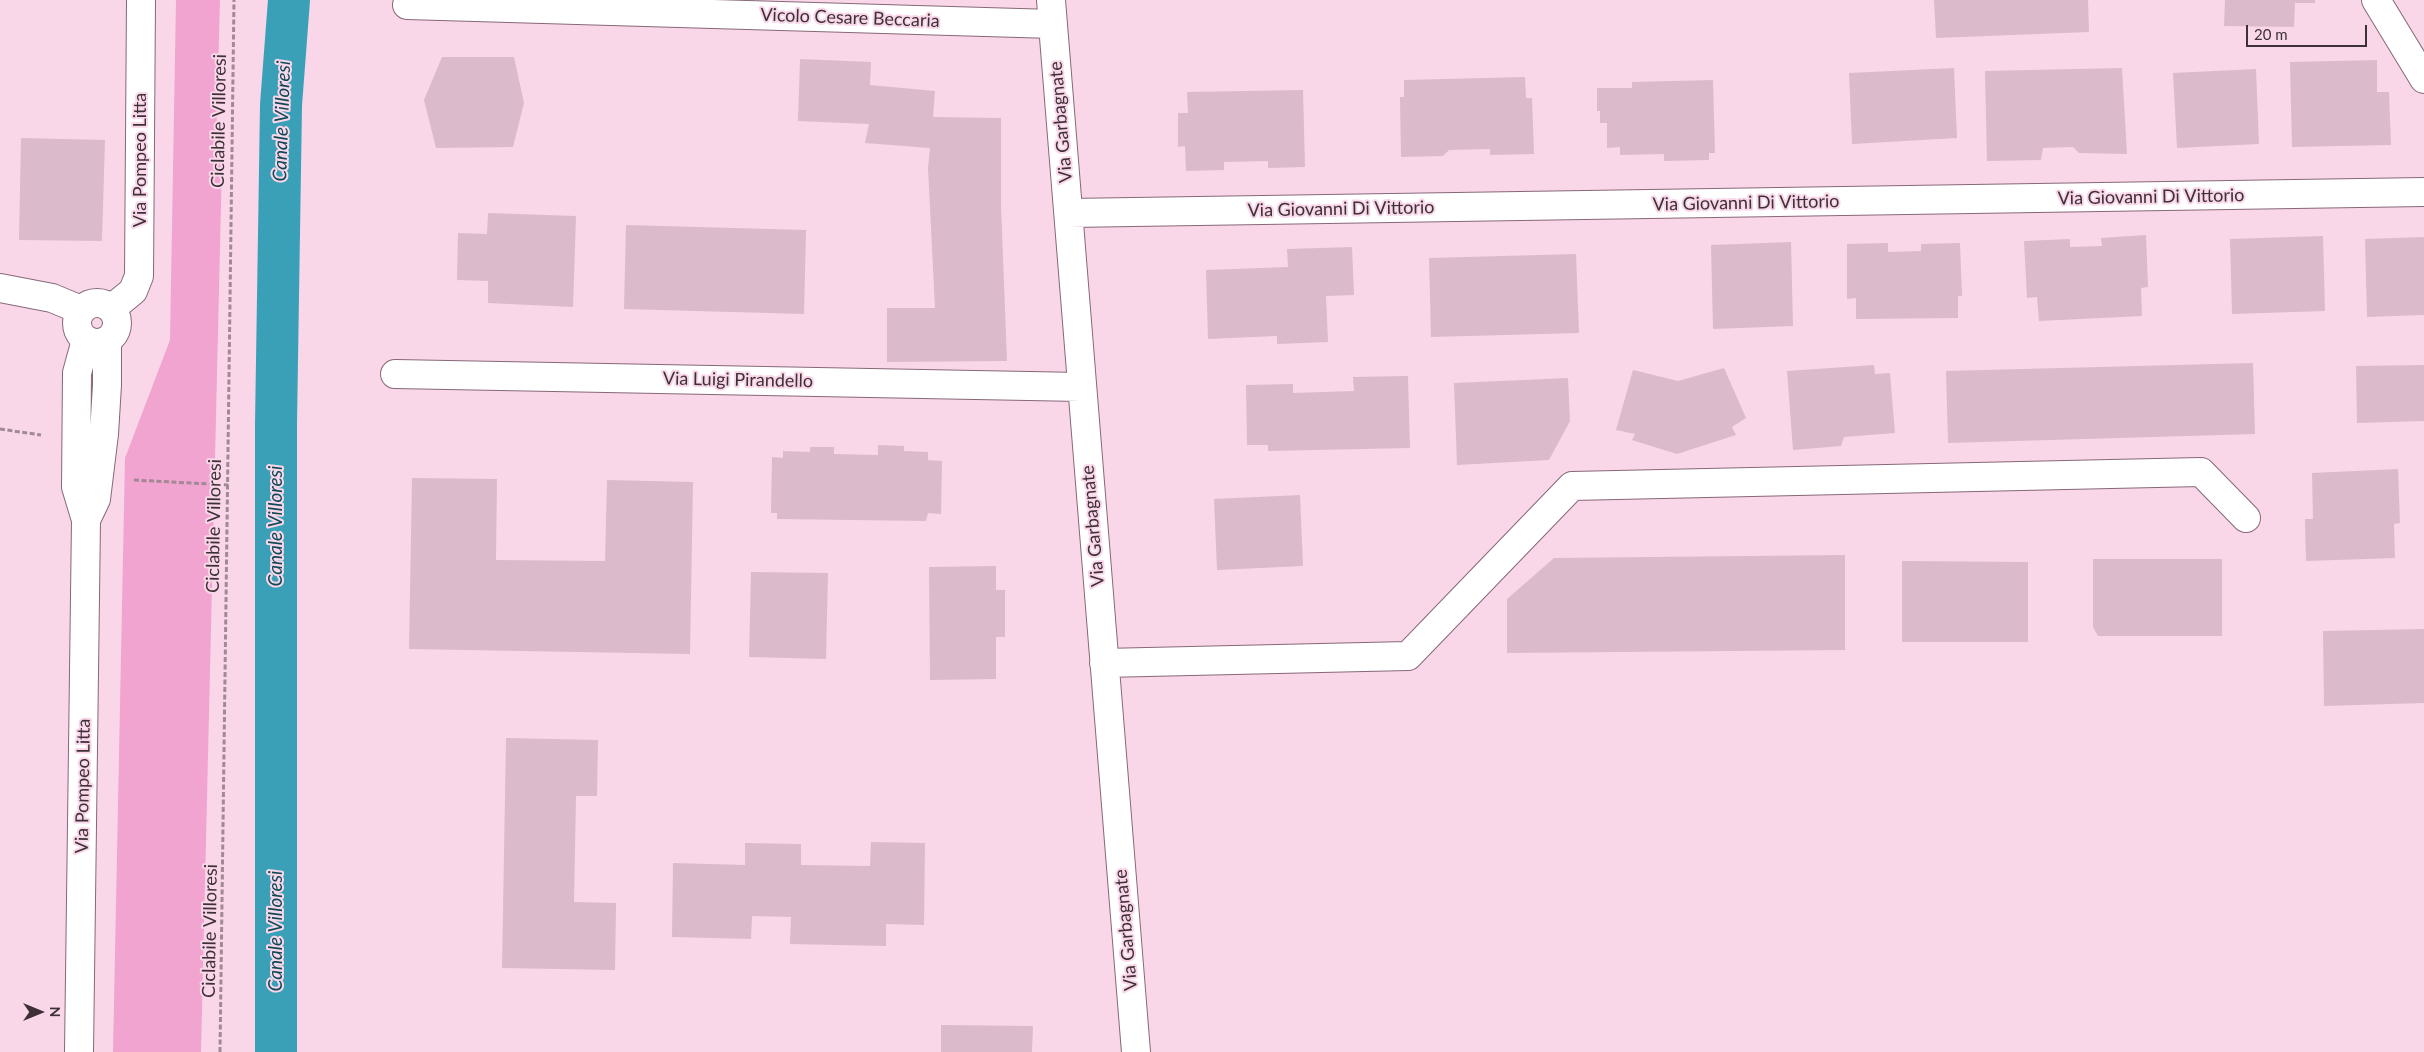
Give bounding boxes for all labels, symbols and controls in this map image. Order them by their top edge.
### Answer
street label: Vicolo Cesare Beccaria [760,4,940,32]
scale bar [2249,15,2370,47]
text: 20 m [2254,25,2288,43]
street label: Ciclabile Villoresi [207,54,231,188]
water label: Canale Villoresi [268,60,296,182]
street label: Via Garbagnate [1045,60,1077,184]
street label: Via Pompeo Litta [129,93,151,227]
street label: Via Giovanni Di Vittorio [2057,185,2245,209]
street label: Via Giovanni Di Vittorio [1652,191,1840,215]
street label: Via Giovanni Di Vittorio [1247,197,1435,221]
street label: Via Luigi Pirandello [663,368,813,392]
street label: Ciclabile Villoresi [202,459,226,593]
street label: Via Garbagnate [1077,464,1109,588]
water label: Canale Villoresi [265,466,287,586]
street label: Via Pompeo Litta [71,719,95,853]
street label: Ciclabile Villoresi [198,864,222,998]
street label: Via Garbagnate [1110,868,1142,992]
water label: Canale Villoresi [265,871,287,991]
north arrow [15,987,65,1037]
text: N [47,1007,64,1017]

